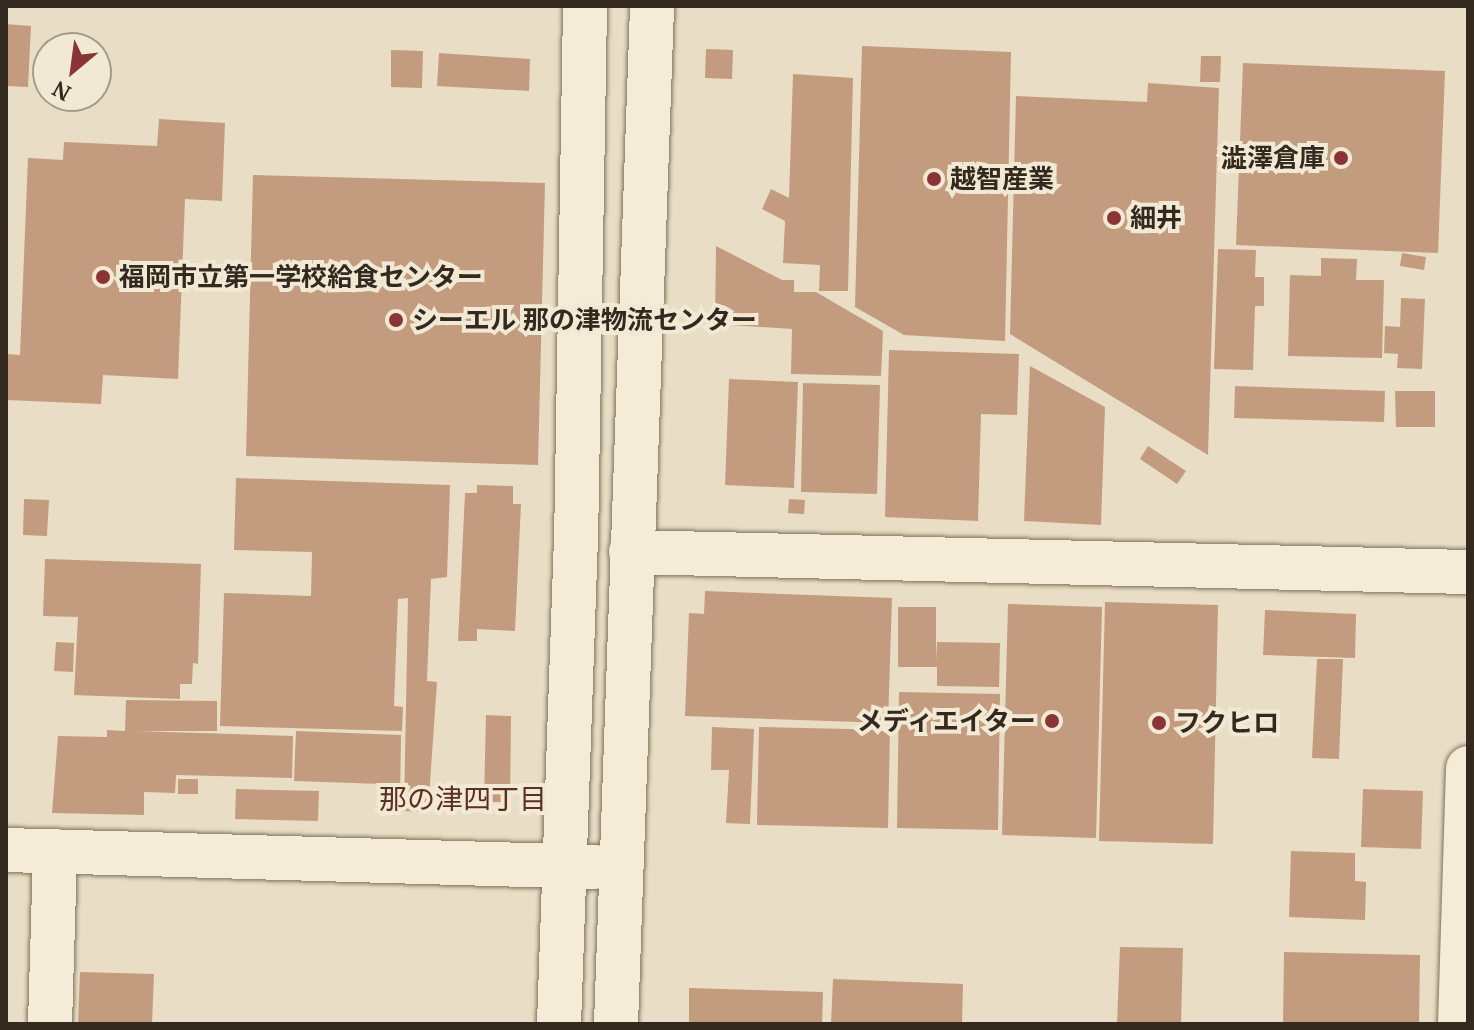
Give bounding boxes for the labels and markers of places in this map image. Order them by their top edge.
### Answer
place label: 澁澤倉庫 [1221,142,1325,174]
marker: 澁澤倉庫 [1332,149,1350,167]
place label: 越智産業 [950,163,1054,195]
marker: 越智産業 [925,170,943,188]
place label: 細井 [1130,202,1182,234]
marker: 細井 [1105,209,1123,227]
place label: 福岡市立第一学校給食センター [119,261,483,293]
marker: 福岡市立第一学校給食センター [94,268,112,286]
place label: シーエル 那の津物流センター [412,304,757,336]
marker: シーエル 那の津物流センター [387,311,405,329]
place label: メディエイター [854,705,1036,737]
place label: フクヒロ [1175,707,1279,739]
marker: メディエイター [1043,712,1061,730]
marker: フクヒロ [1150,714,1168,732]

